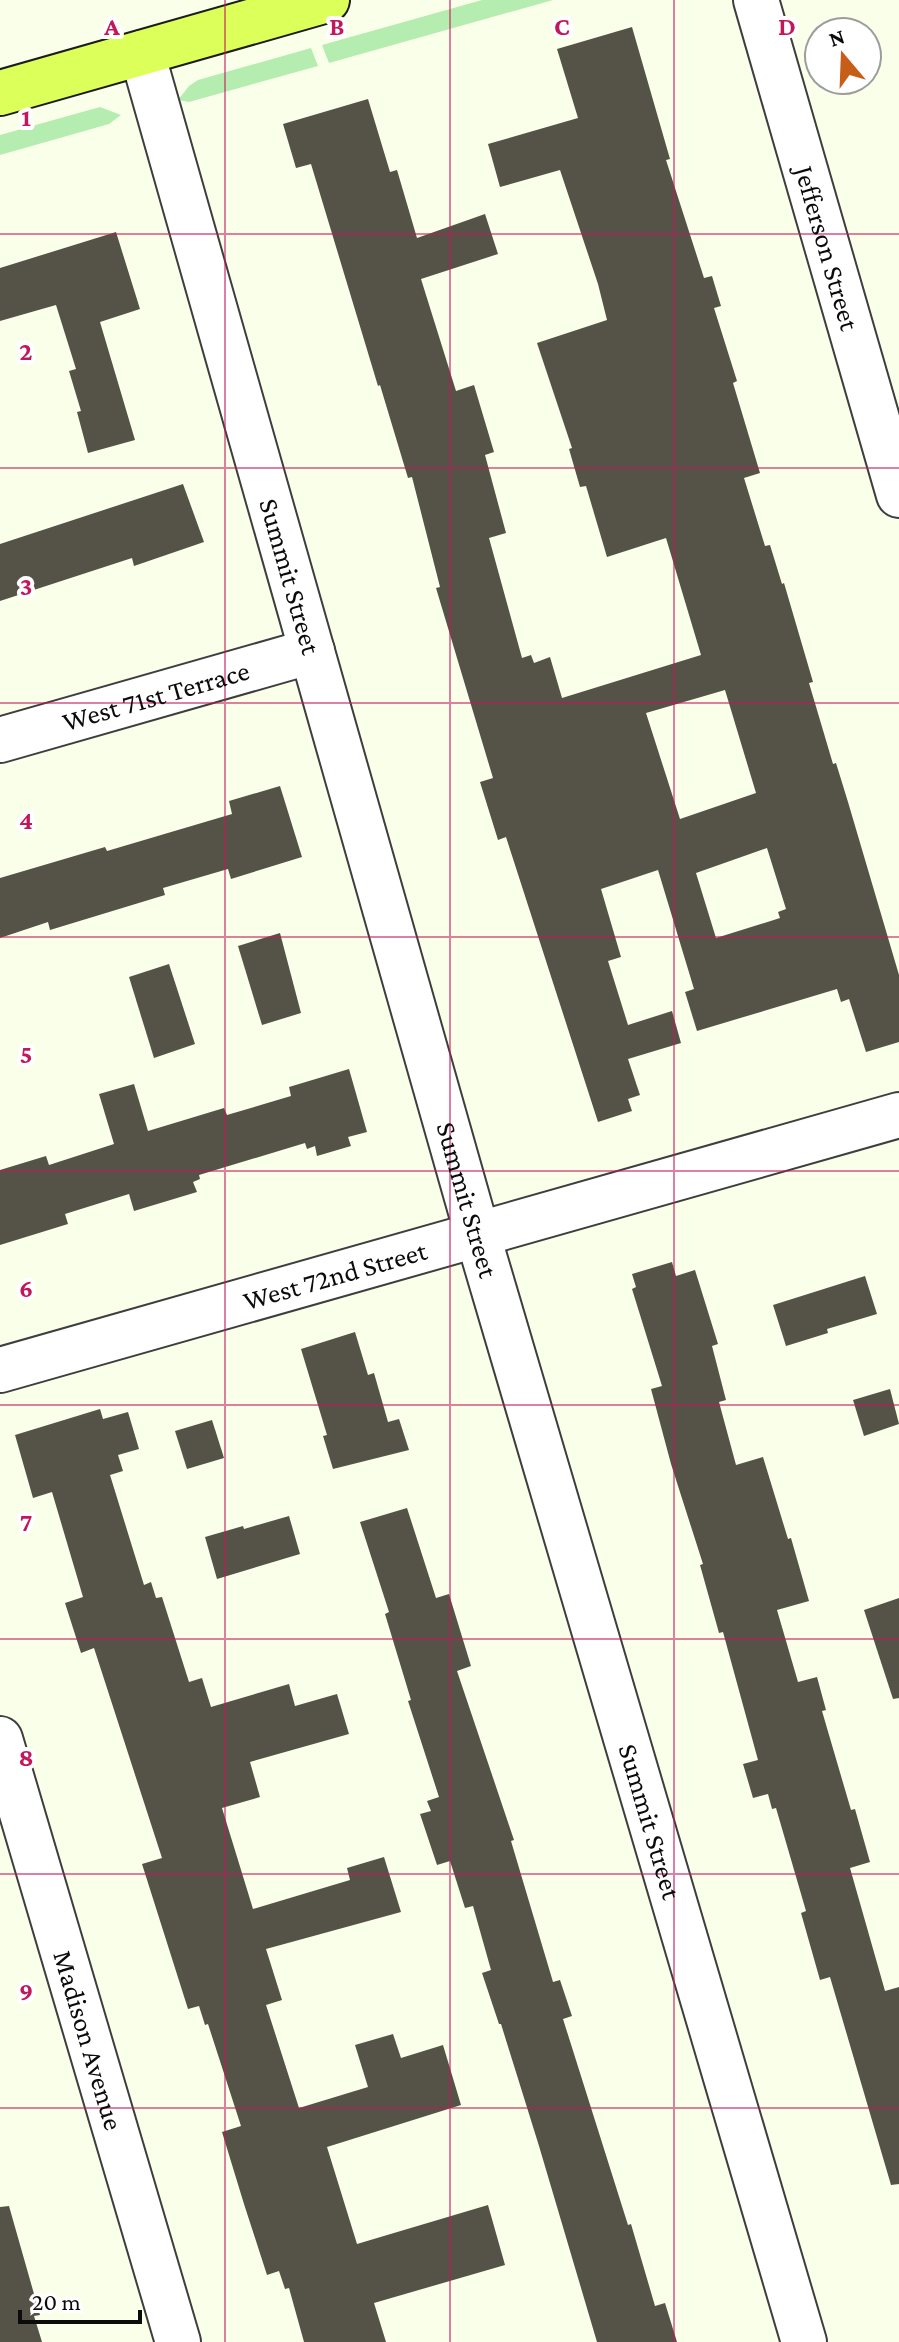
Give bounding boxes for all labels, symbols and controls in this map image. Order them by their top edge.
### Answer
text: A [103,12,120,41]
text: B [329,12,345,41]
text: C [554,12,570,41]
text: D [778,12,796,41]
north arrow [803,16,883,96]
text: N [825,23,848,52]
text: 1 [21,103,31,132]
street label: Jefferson Street [788,159,866,335]
text: 2 [19,337,33,366]
street label: Summit Street [253,495,327,659]
text: 3 [20,572,32,601]
street label: West 71st Terrace [59,655,253,737]
text: 4 [19,806,33,835]
text: 5 [20,1040,32,1069]
street label: Summit Street [430,1118,505,1282]
street label: West 72nd Street [240,1235,431,1316]
text: 6 [19,1274,33,1303]
text: 7 [20,1508,32,1537]
street label: Summit Street [612,1740,688,1904]
text: 8 [18,1743,34,1772]
street label: Madison Avenue [47,1947,130,2134]
text: 9 [19,1977,33,2006]
scale bar [20,2274,140,2324]
text: 20 m [32,2288,81,2315]

